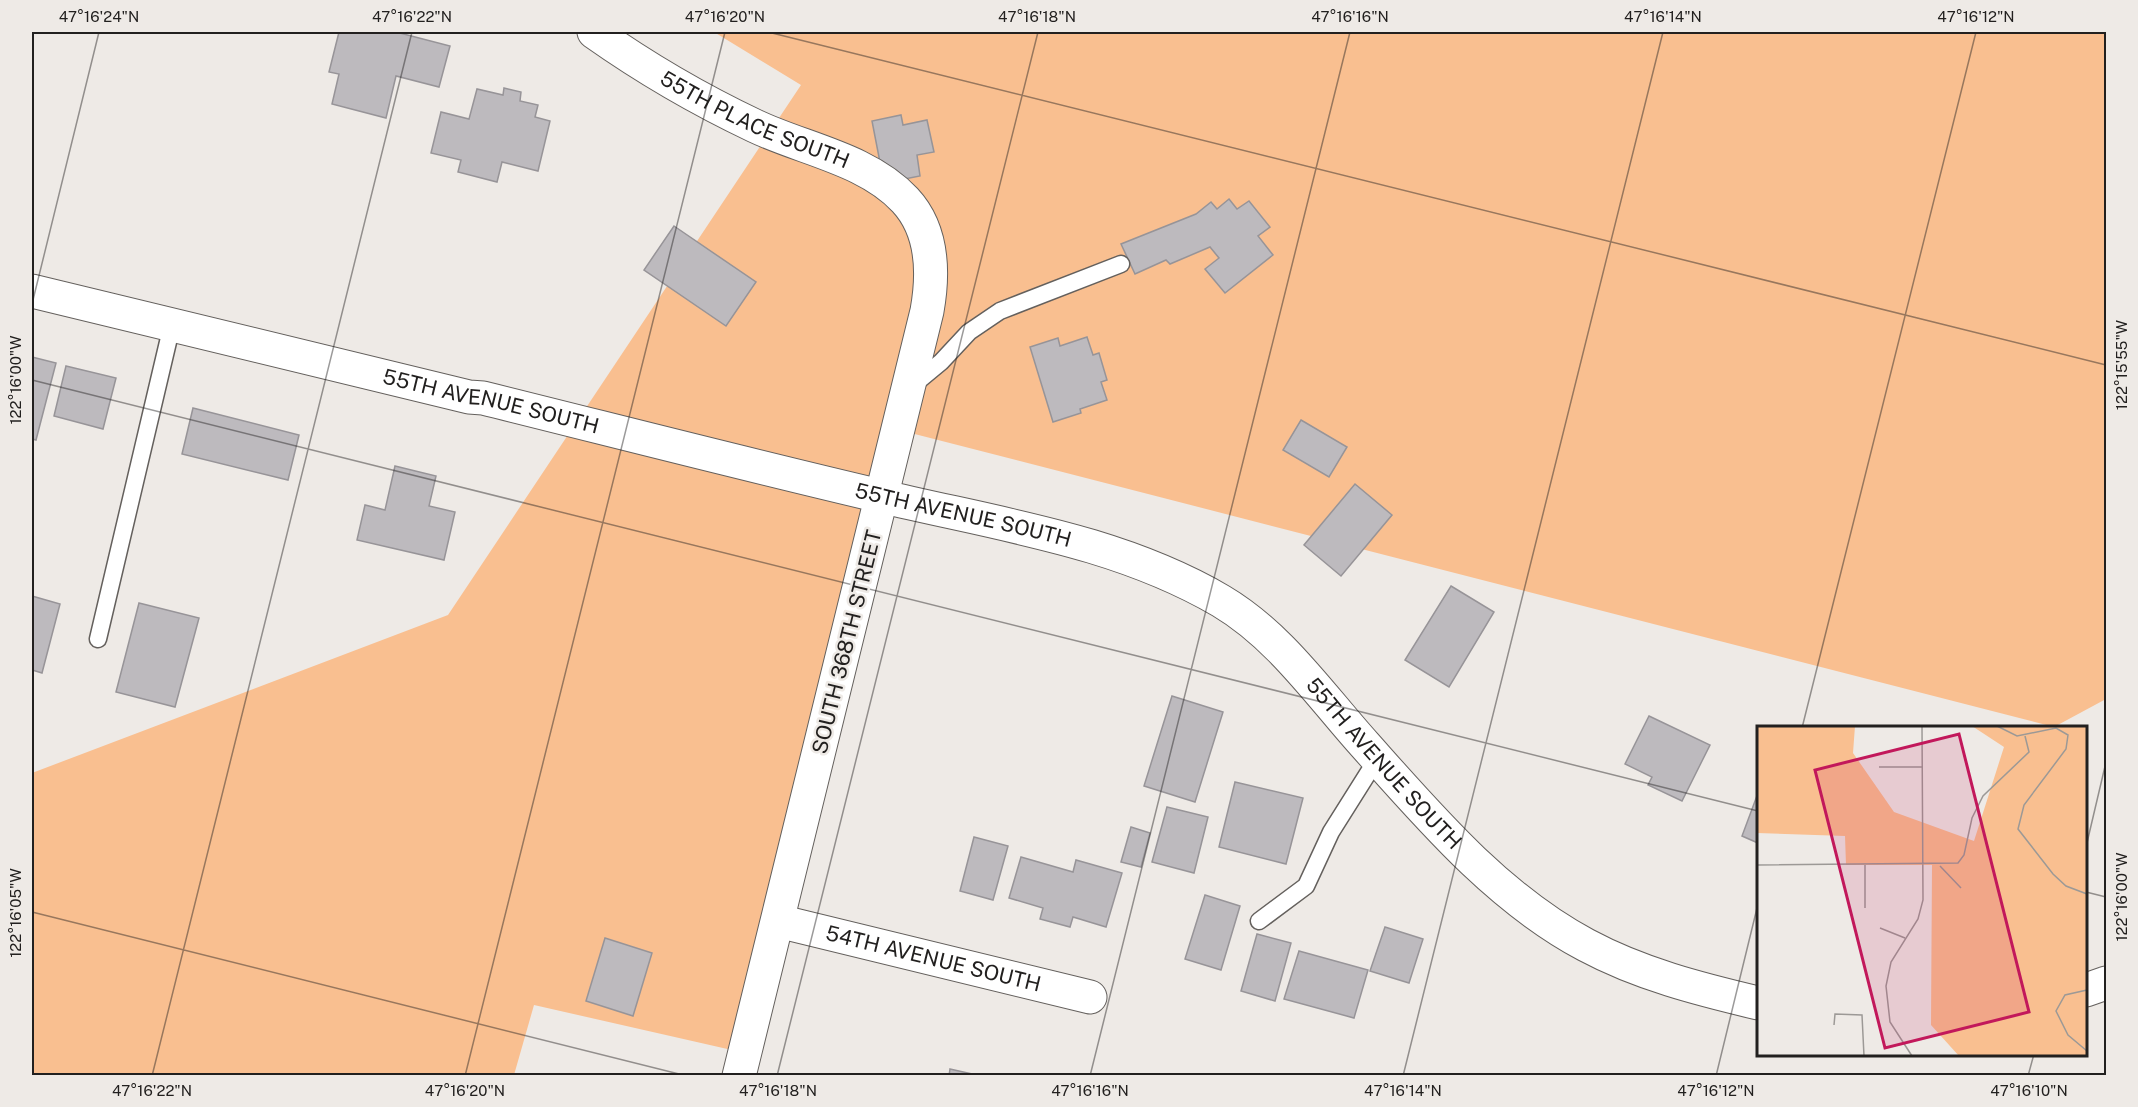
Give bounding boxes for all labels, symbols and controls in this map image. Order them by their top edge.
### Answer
text: 47°16'24"N [59,8,139,25]
text: 47°16'22"N [372,8,452,25]
text: 47°16'20"N [685,8,765,25]
text: 47°16'18"N [998,8,1076,25]
text: 47°16'16"N [1311,8,1389,25]
text: 47°16'14"N [1624,8,1702,25]
text: 47°16'12"N [1937,8,2015,25]
street label: 55TH PLACE SOUTH [656,65,853,173]
text: 122°15'55"W [2113,320,2130,410]
text: 122°16'00"W [7,335,24,425]
street label: 55TH AVENUE SOUTH [380,364,602,438]
street label: 55TH AVENUE SOUTH [853,478,1074,552]
street label: SOUTH 368TH STREET [807,527,886,756]
street label: 55TH AVENUE SOUTH [1301,673,1467,854]
inset map [1757,726,2087,1056]
text: 122°16'00"W [2113,852,2130,942]
text: 122°16'05"W [7,868,24,958]
street label: 54TH AVENUE SOUTH [823,920,1044,997]
text: 47°16'22"N [112,1082,192,1099]
text: 47°16'20"N [425,1082,505,1099]
text: 47°16'18"N [739,1082,817,1099]
text: 47°16'16"N [1051,1082,1129,1099]
text: 47°16'14"N [1364,1082,1442,1099]
text: 47°16'12"N [1677,1082,1755,1099]
text: 47°16'10"N [1990,1082,2068,1099]

